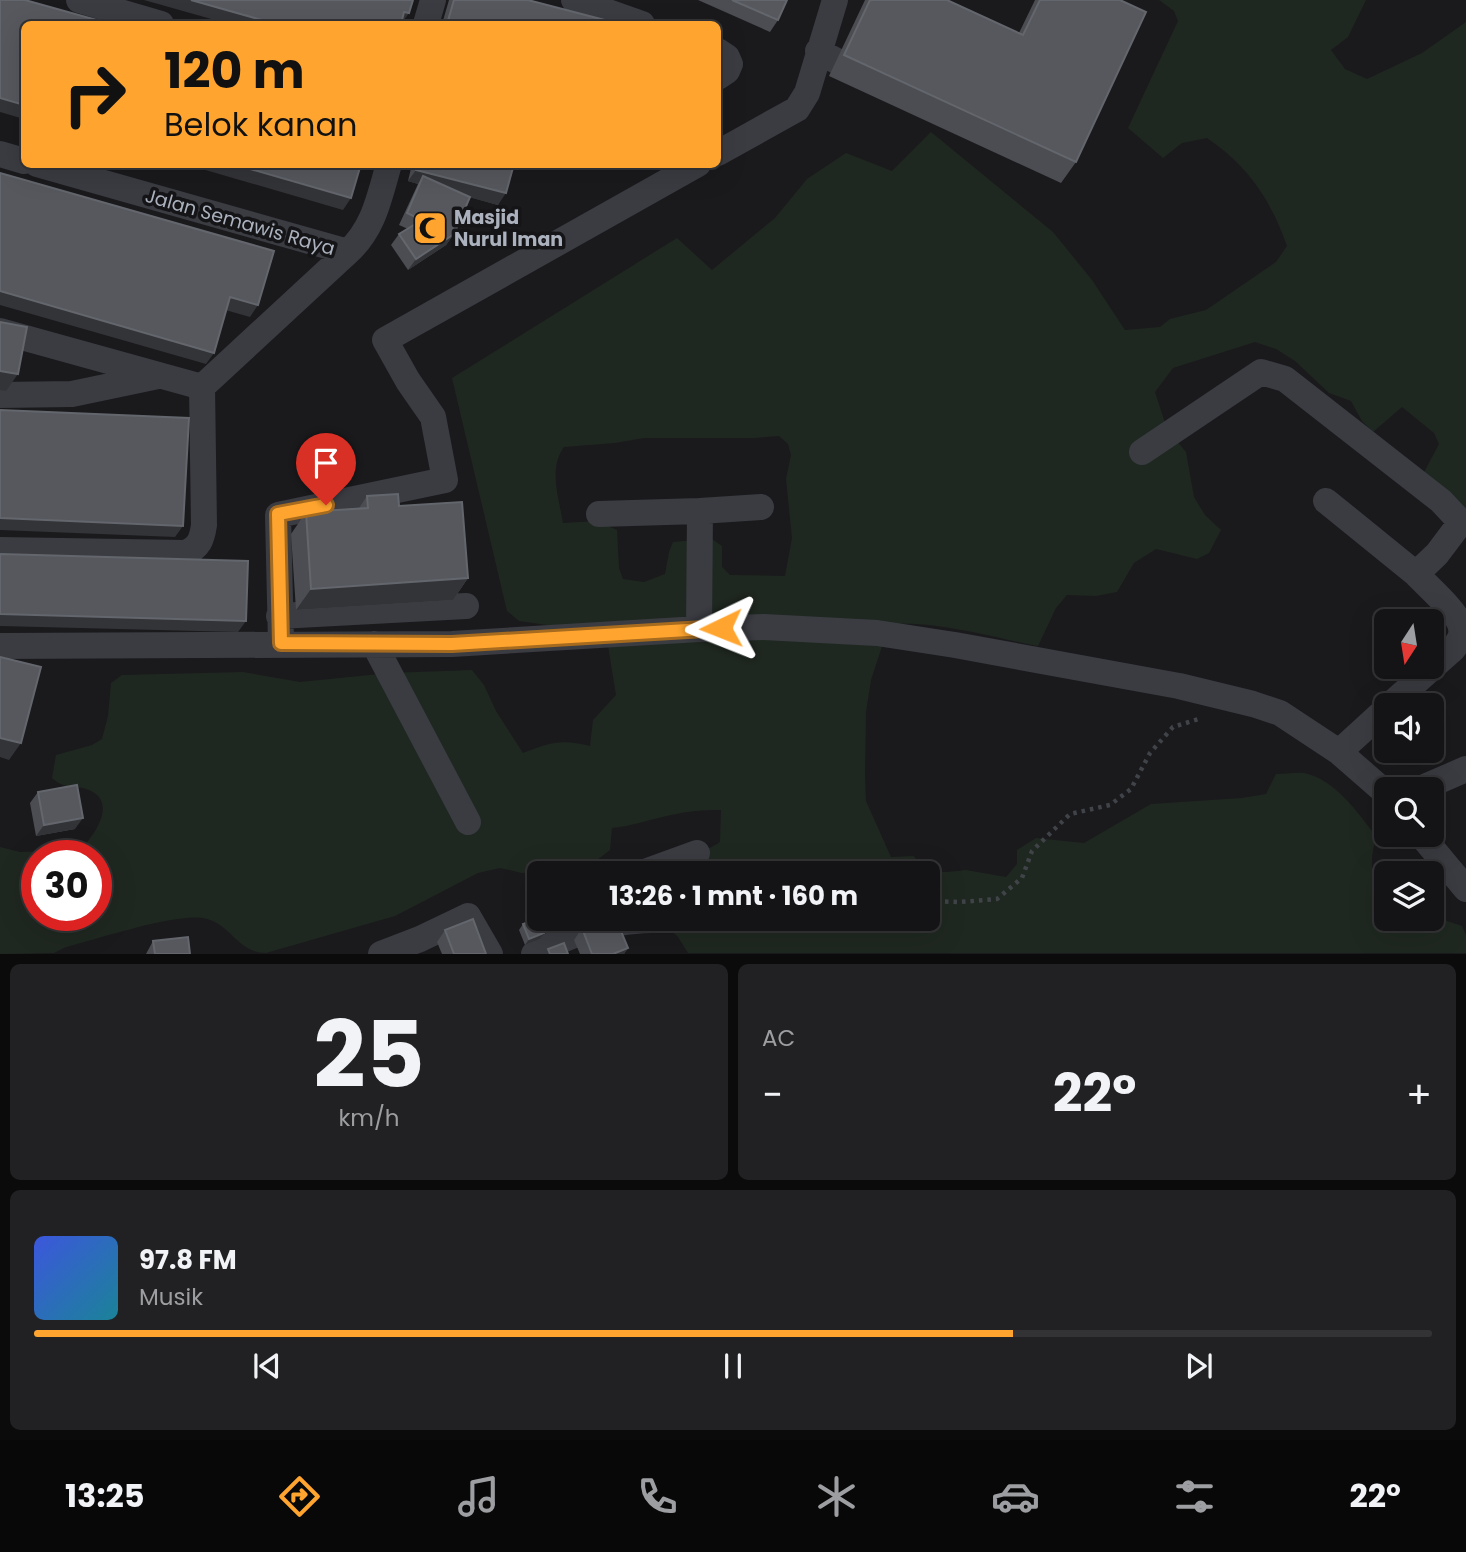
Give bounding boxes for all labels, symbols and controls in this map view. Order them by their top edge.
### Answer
text: 120 m [164,37,305,105]
icon: right [49,49,140,140]
text: Belok kanan [164,102,358,147]
street label: Jalan Semawis Raya [142,182,338,262]
place label: Masjid Nurul Iman [454,204,563,253]
mosque icon: Masjid Nurul Iman [411,209,449,247]
pin [296,433,356,505]
icon: arrive [307,444,345,482]
position arrow [684,591,758,665]
north arrow [1374,609,1444,679]
map controls [1374,609,1444,931]
button: sound [1374,693,1444,763]
button: search [1374,777,1444,847]
speed limit sign: 30 [21,840,112,931]
button: layers [1374,861,1444,931]
text: 13:26 · 1 mnt · 160 m [609,878,858,914]
text: 25 [313,991,425,1119]
text: AC [762,1022,795,1054]
text: 22° [1053,1057,1136,1130]
text: − [762,1068,783,1121]
text: + [1406,1068,1432,1121]
text: km/h [338,1102,400,1134]
text: 97.8 FM [139,1242,237,1278]
text: Musik [139,1281,203,1313]
icon: previous [248,1347,286,1385]
icon: pause [714,1347,752,1385]
icon: next [1180,1347,1218,1385]
icon: directions [275,1472,324,1521]
icon: music [454,1472,503,1521]
icon: phone [633,1472,682,1521]
icon: climate [812,1472,861,1521]
icon: car [991,1472,1040,1521]
icon: filters [1170,1472,1219,1521]
text: 13:25 [65,1473,145,1518]
text: 22° [1350,1473,1401,1518]

